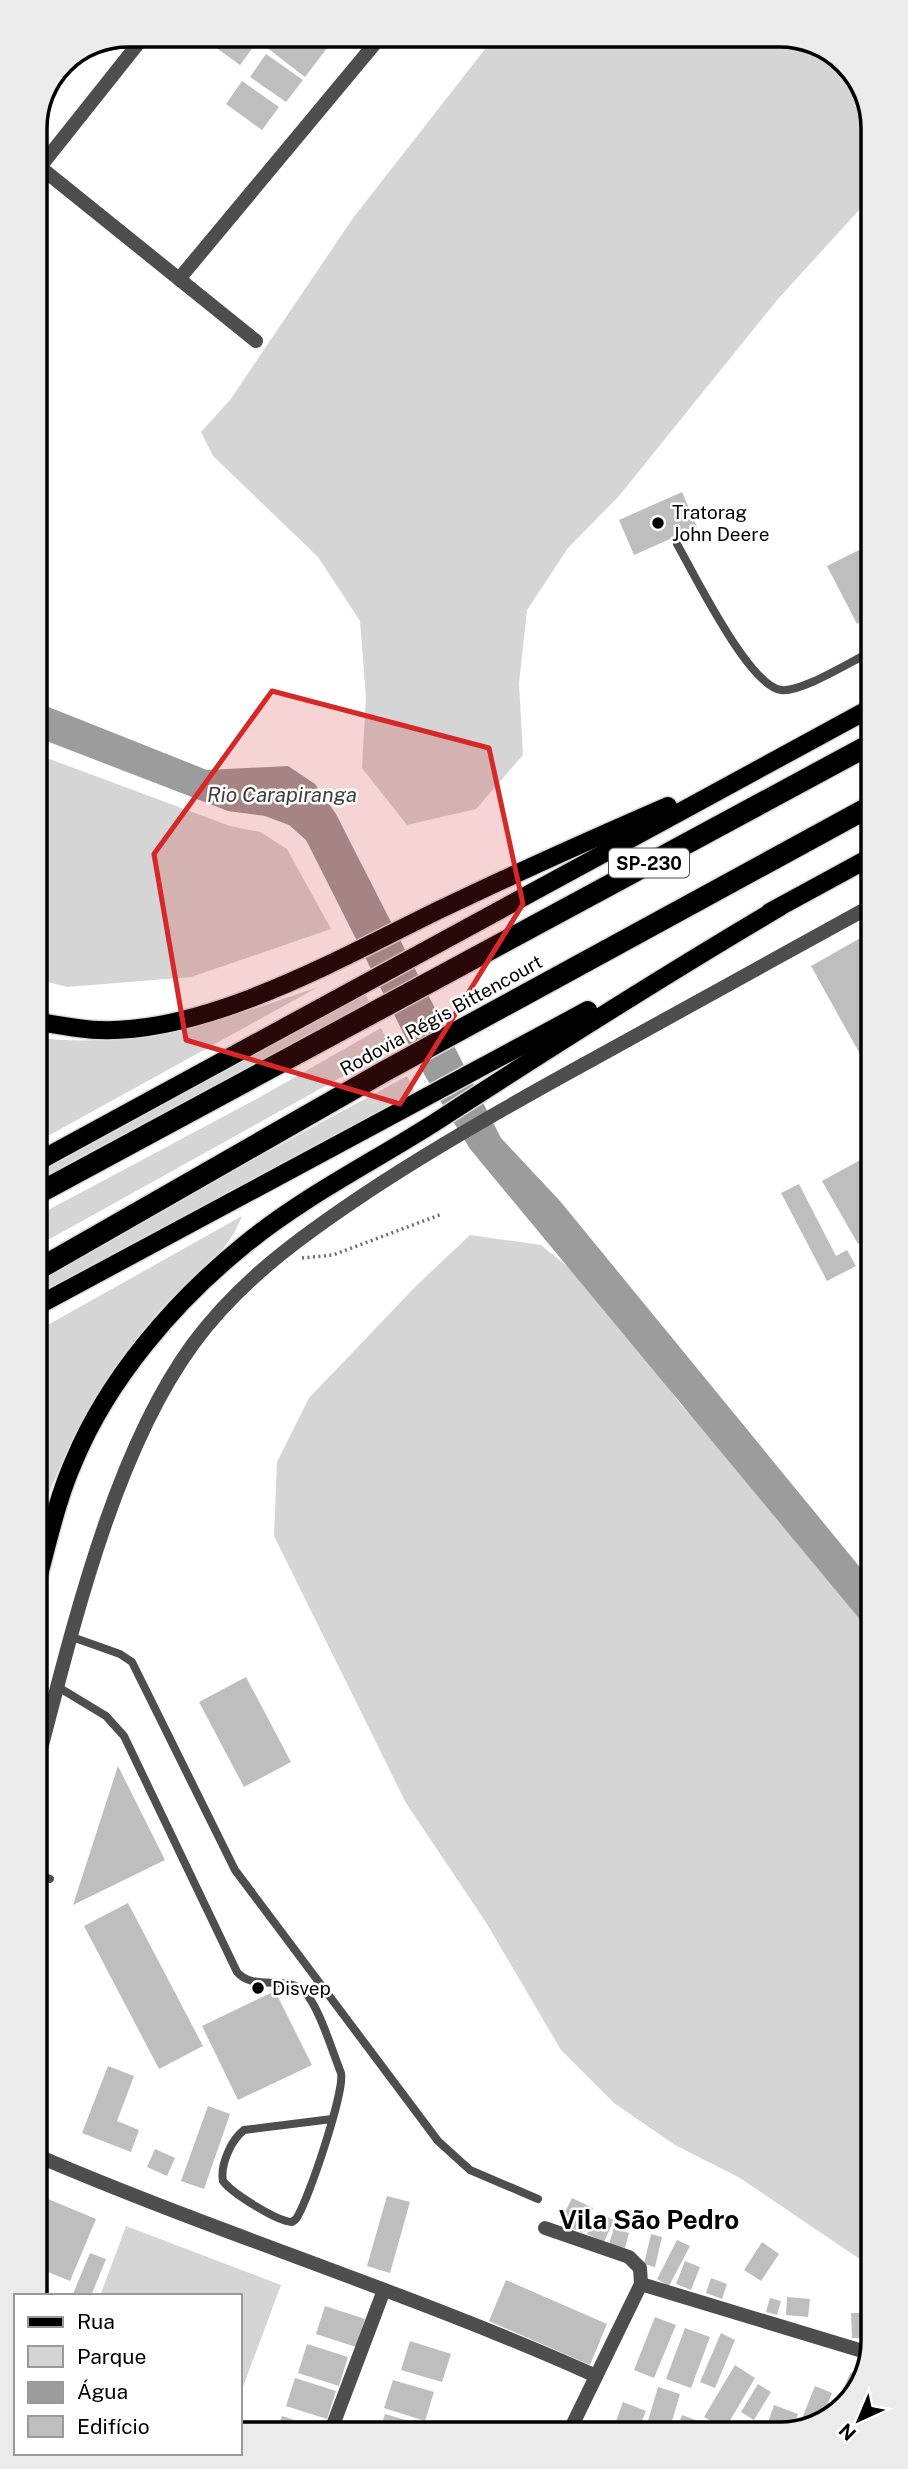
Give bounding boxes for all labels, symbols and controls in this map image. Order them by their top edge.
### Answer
place label: Tratorag John Deere [672,501,769,545]
marker: Tratorag John Deere [650,515,666,531]
water label: Rio Carapiranga [207,782,357,807]
road number: SP-230 [609,848,689,878]
street label: Rodovia Régis Bittencourt [336,950,546,1080]
place label: Disvep [272,1977,331,1999]
marker: Disvep [250,1980,266,1996]
district label: Vila São Pedro [559,2204,739,2235]
legend [14,2294,242,2455]
text: Rua [77,2309,115,2334]
text: Parque [77,2344,146,2369]
text: Água [77,2379,128,2404]
north arrow [824,2385,894,2455]
text: Edifício [77,2414,150,2439]
text: N [834,2419,860,2445]

